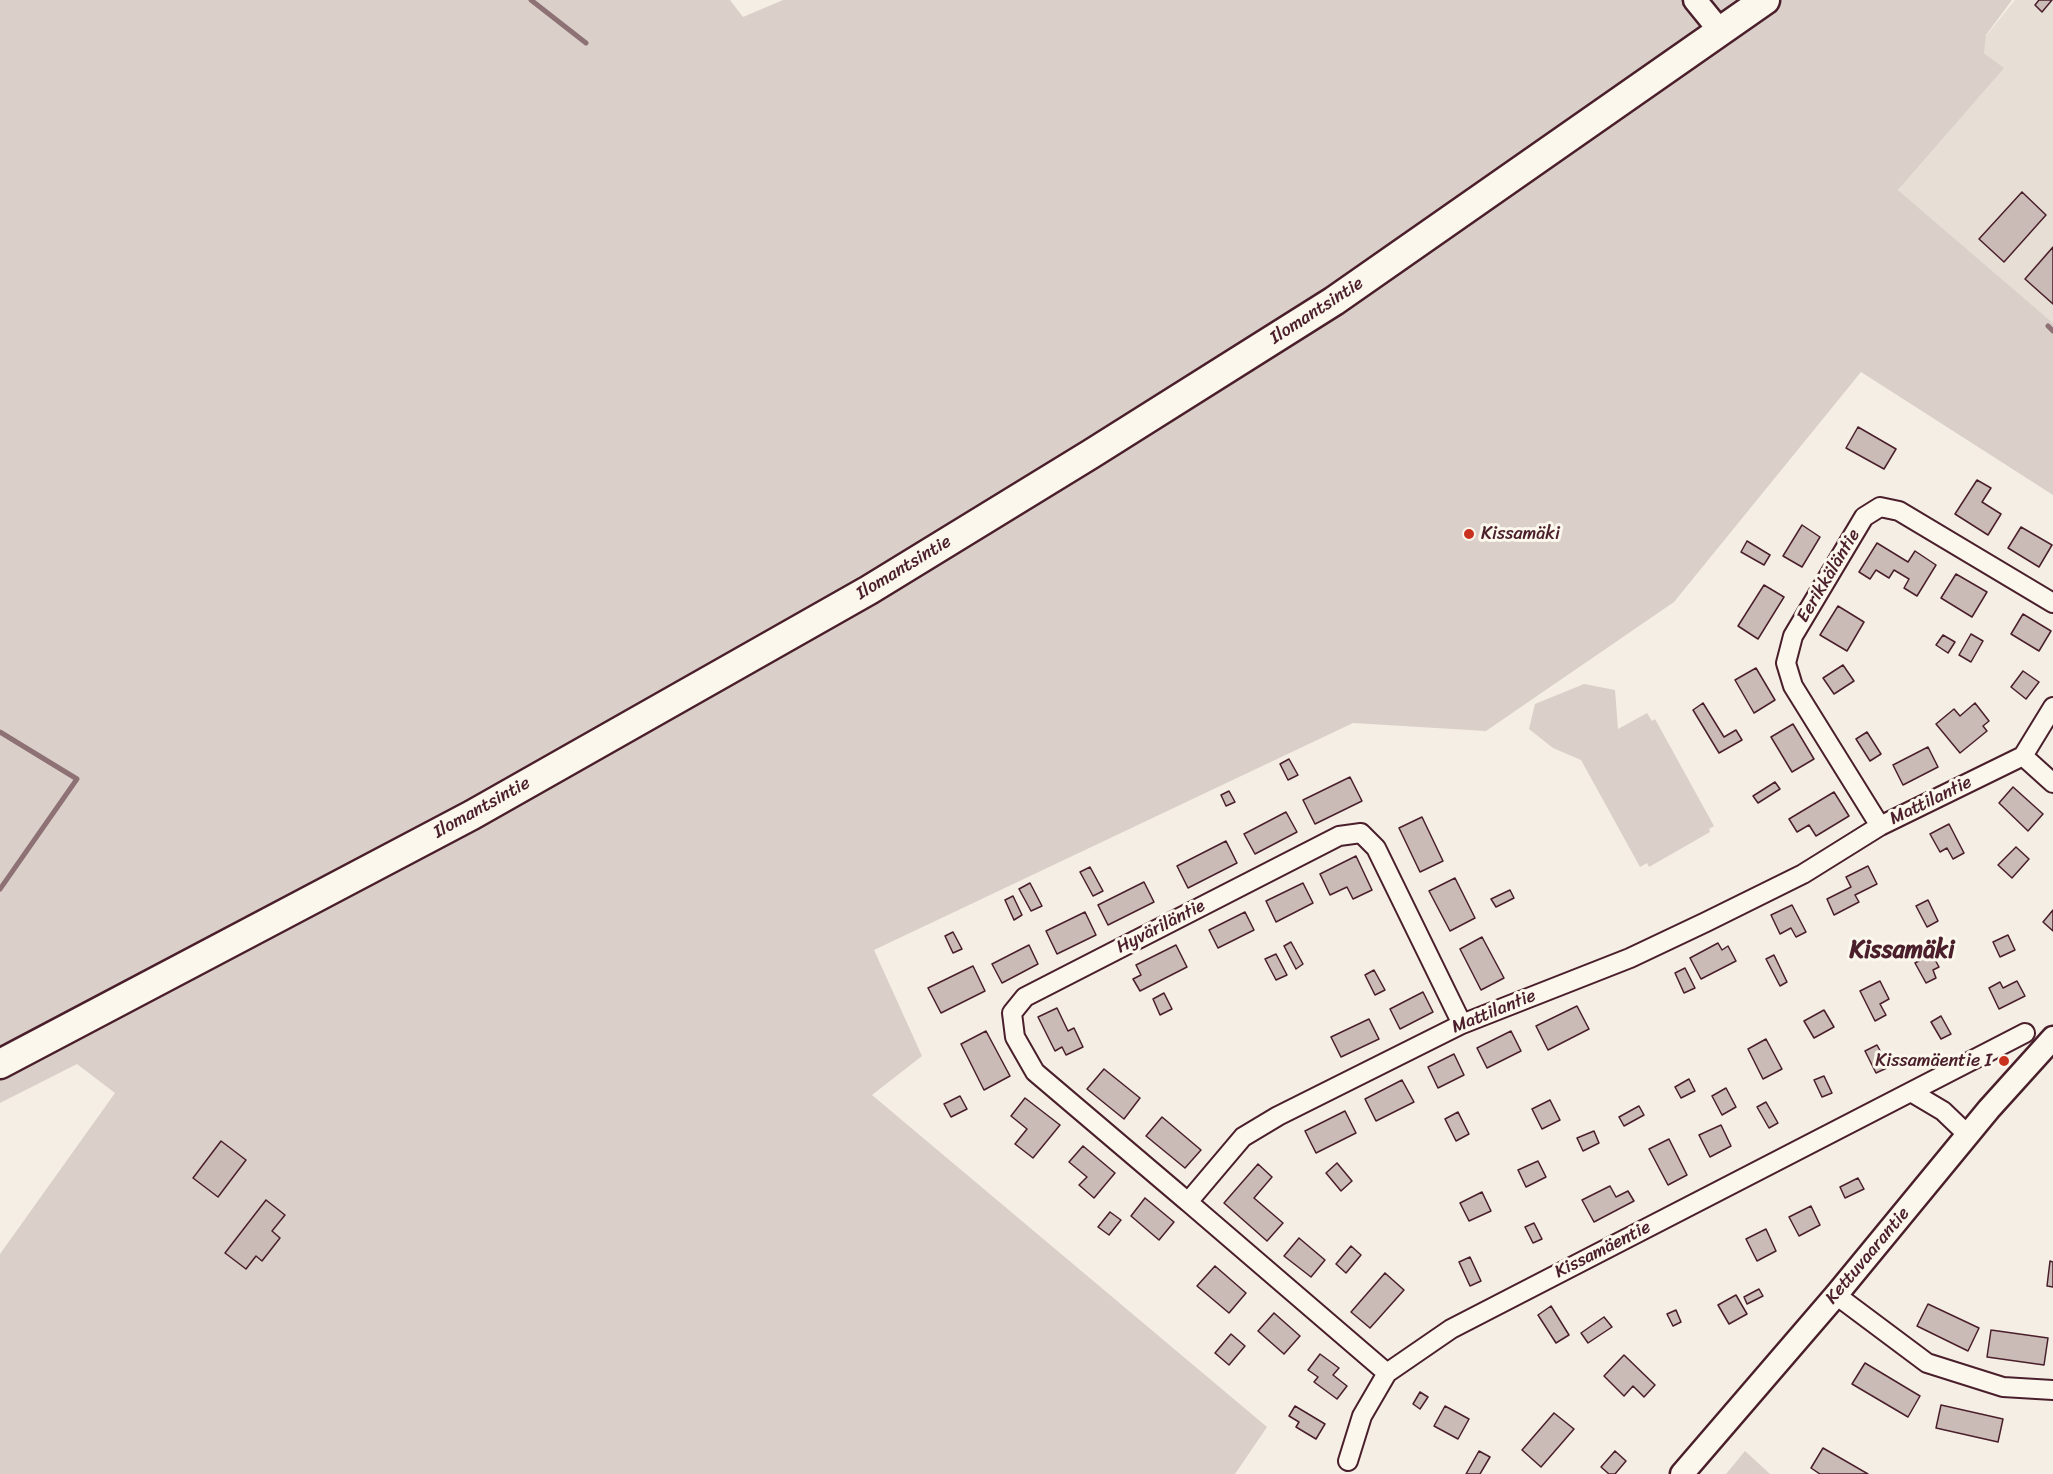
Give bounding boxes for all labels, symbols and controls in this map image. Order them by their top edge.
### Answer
street label: Ilomantsintie [1266,273,1368,349]
place label: Kissamäki [1481,523,1560,545]
street label: Eerikkäläntie [1793,525,1865,627]
marker: Kissamäki [1462,527,1476,541]
street label: Ilomantsintie [853,531,955,605]
street label: Mattilantie [1886,772,1976,830]
street label: Ilomantsintie [430,773,534,843]
street label: Hyväriläntie [1113,895,1209,959]
district label: Kissamäki [1849,937,1955,965]
street label: Mattilantie [1449,985,1539,1039]
place label: Kissamäentie I [1875,1050,1992,1072]
marker: Kissamäentie I [1997,1054,2011,1068]
street label: Kettuvaarantie [1821,1203,1915,1309]
street label: Kissamäentie [1551,1217,1655,1283]

